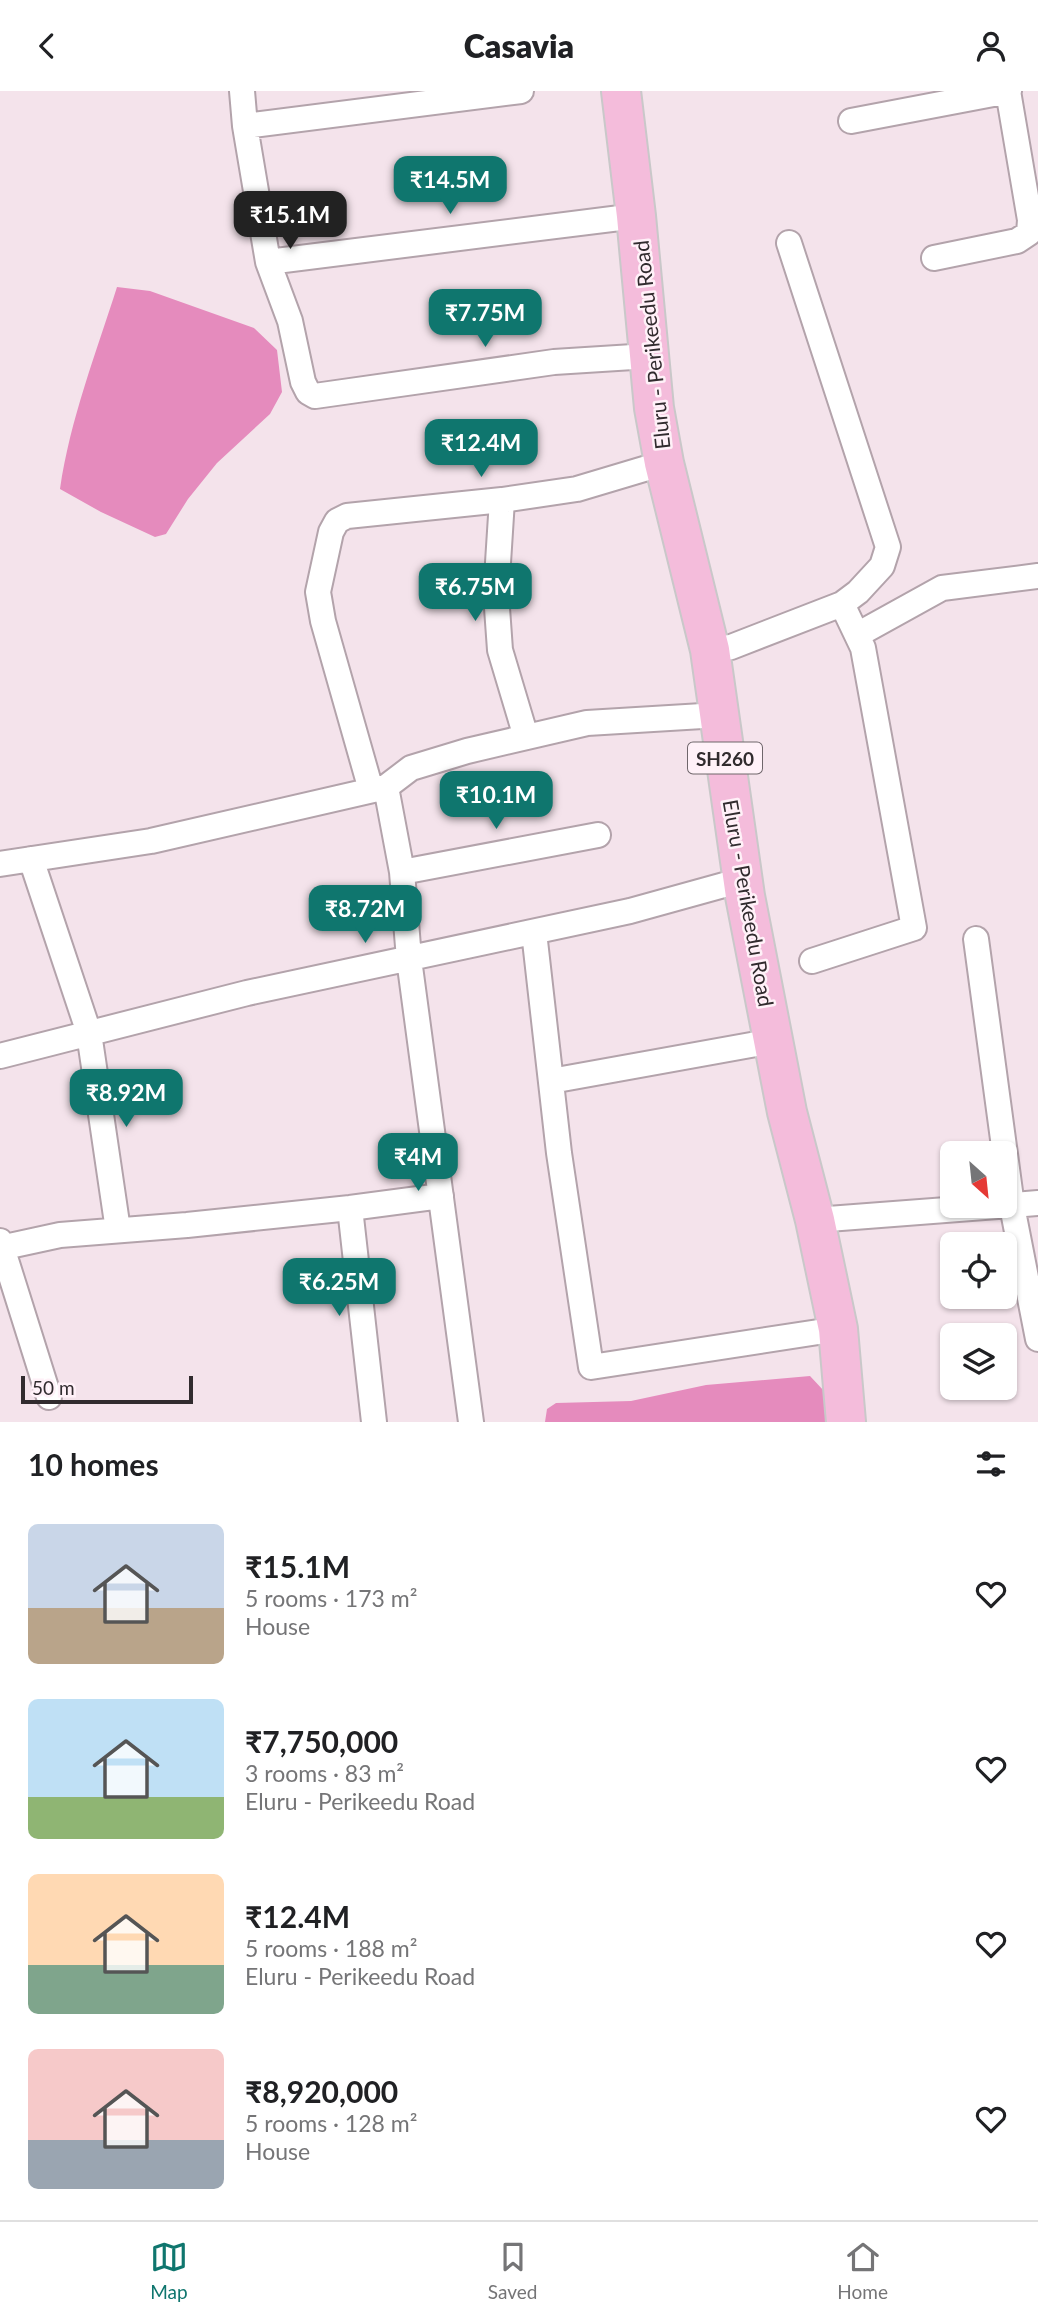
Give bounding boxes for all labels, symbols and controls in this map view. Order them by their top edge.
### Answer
text: Casavia [464,26,574,65]
icon: back [28,27,66,65]
icon: person [972,27,1010,65]
pin: ₹14.5M [393,157,507,216]
text: ₹14.5M [410,165,490,193]
pin: ₹15.1M [233,191,347,251]
text: ₹15.1M [250,200,330,228]
street label: Eluru - Perikeedu Road [628,239,674,451]
pin: ₹7.75M [428,289,542,349]
text: ₹7.75M [445,298,525,326]
pin: ₹12.4M [424,419,538,479]
text: ₹12.4M [441,428,521,456]
pin: ₹6.75M [418,563,532,623]
text: ₹6.75M [435,572,515,600]
road number: SH260 [688,743,762,773]
pin: ₹10.1M [439,771,553,831]
text: ₹10.1M [456,780,536,808]
street label: Eluru - Perikeedu Road [718,797,780,1009]
pin: ₹8.72M [308,885,422,945]
text: ₹8.72M [325,894,405,922]
pin: ₹8.92M [69,1069,183,1129]
text: ₹8.92M [86,1078,166,1106]
pin: ₹4M [384,1133,452,1193]
north arrow [940,1141,1017,1218]
map controls [940,1141,1017,1400]
text: ₹4M [394,1142,442,1170]
button: locate [940,1232,1017,1309]
pin: ₹6.25M [282,1259,396,1318]
text: ₹6.25M [299,1267,379,1295]
button: layers [940,1323,1017,1400]
scale bar [21,1373,192,1405]
text: 50 m [32,1376,75,1399]
icon: filters [972,1445,1010,1483]
text: 10 homes [28,1446,159,1482]
text: ₹15.1M [245,1548,350,1584]
icon: home [84,1552,168,1636]
icon: heart [972,1575,1010,1613]
text: 5 rooms · 173 m² [245,1584,417,1612]
text: House [245,1612,310,1640]
text: ₹7,750,000 [245,1723,398,1759]
icon: home [84,1727,168,1811]
icon: heart [972,1750,1010,1788]
text: 3 rooms · 83 m² [245,1759,404,1787]
text: Eluru - Perikeedu Road [245,1787,475,1815]
text: ₹12.4M [245,1898,350,1934]
icon: home [84,1902,168,1986]
icon: heart [972,1925,1010,1963]
text: 5 rooms · 188 m² [245,1934,417,1962]
text: Eluru - Perikeedu Road [245,1962,475,1990]
text: ₹8,920,000 [245,2073,398,2109]
icon: home [84,2077,168,2161]
icon: heart [972,2100,1010,2138]
text: 5 rooms · 128 m² [245,2109,417,2137]
text: House [245,2137,310,2165]
tab: Map [150,2238,188,2303]
tab: Saved [488,2238,537,2303]
tab: Home [837,2238,888,2303]

